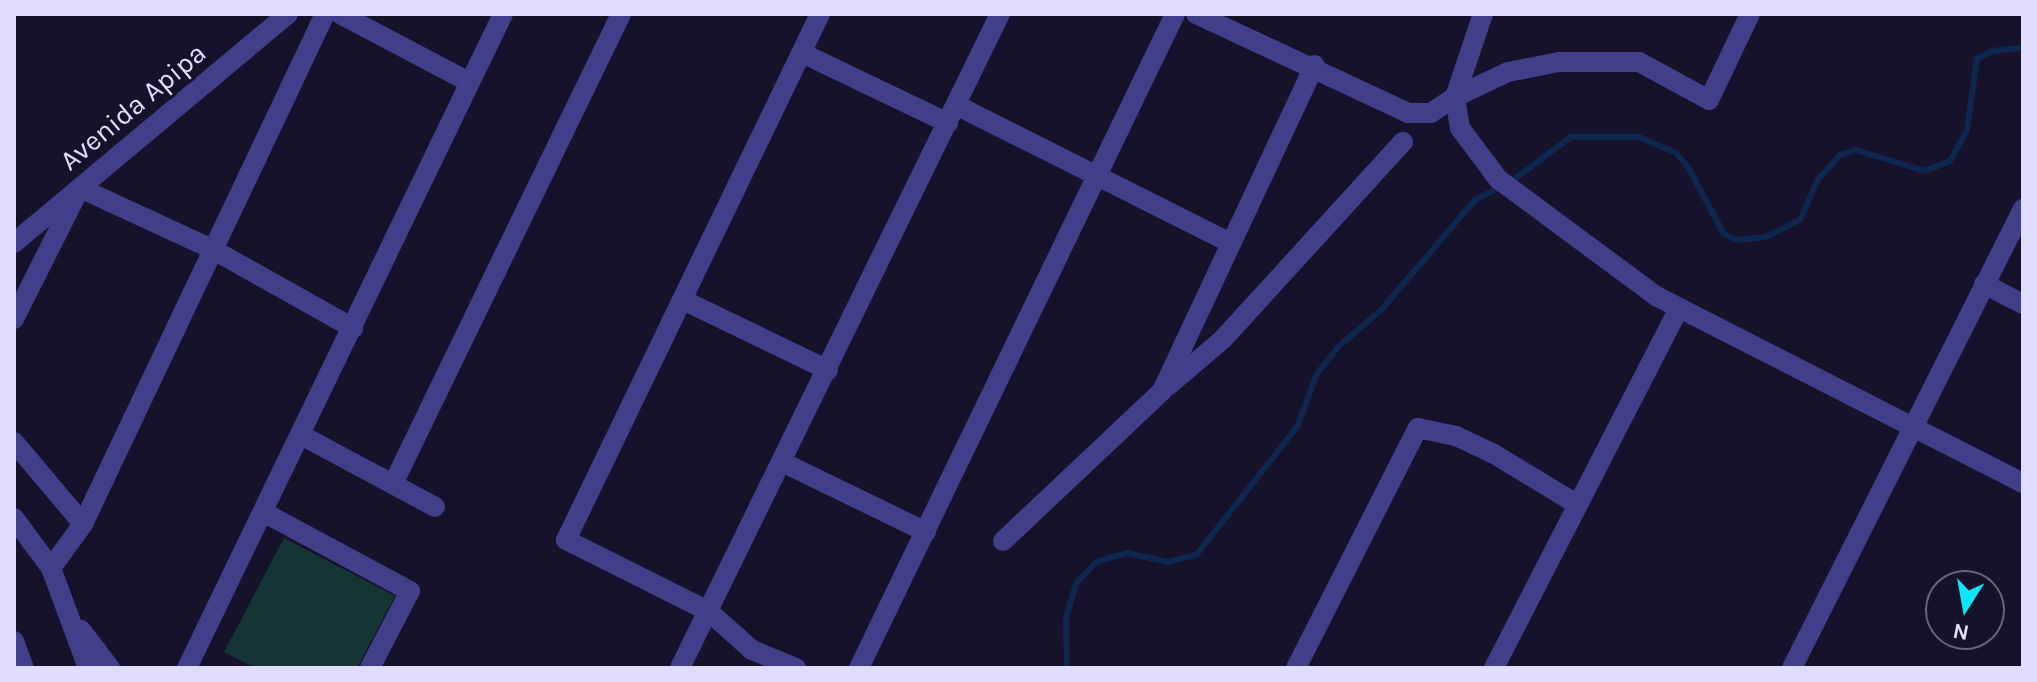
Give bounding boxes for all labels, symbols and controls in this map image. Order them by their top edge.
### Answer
street label: Avenida Apipa [53,36,213,178]
north arrow [1925,570,2005,650]
text: N [1951,617,1971,646]

